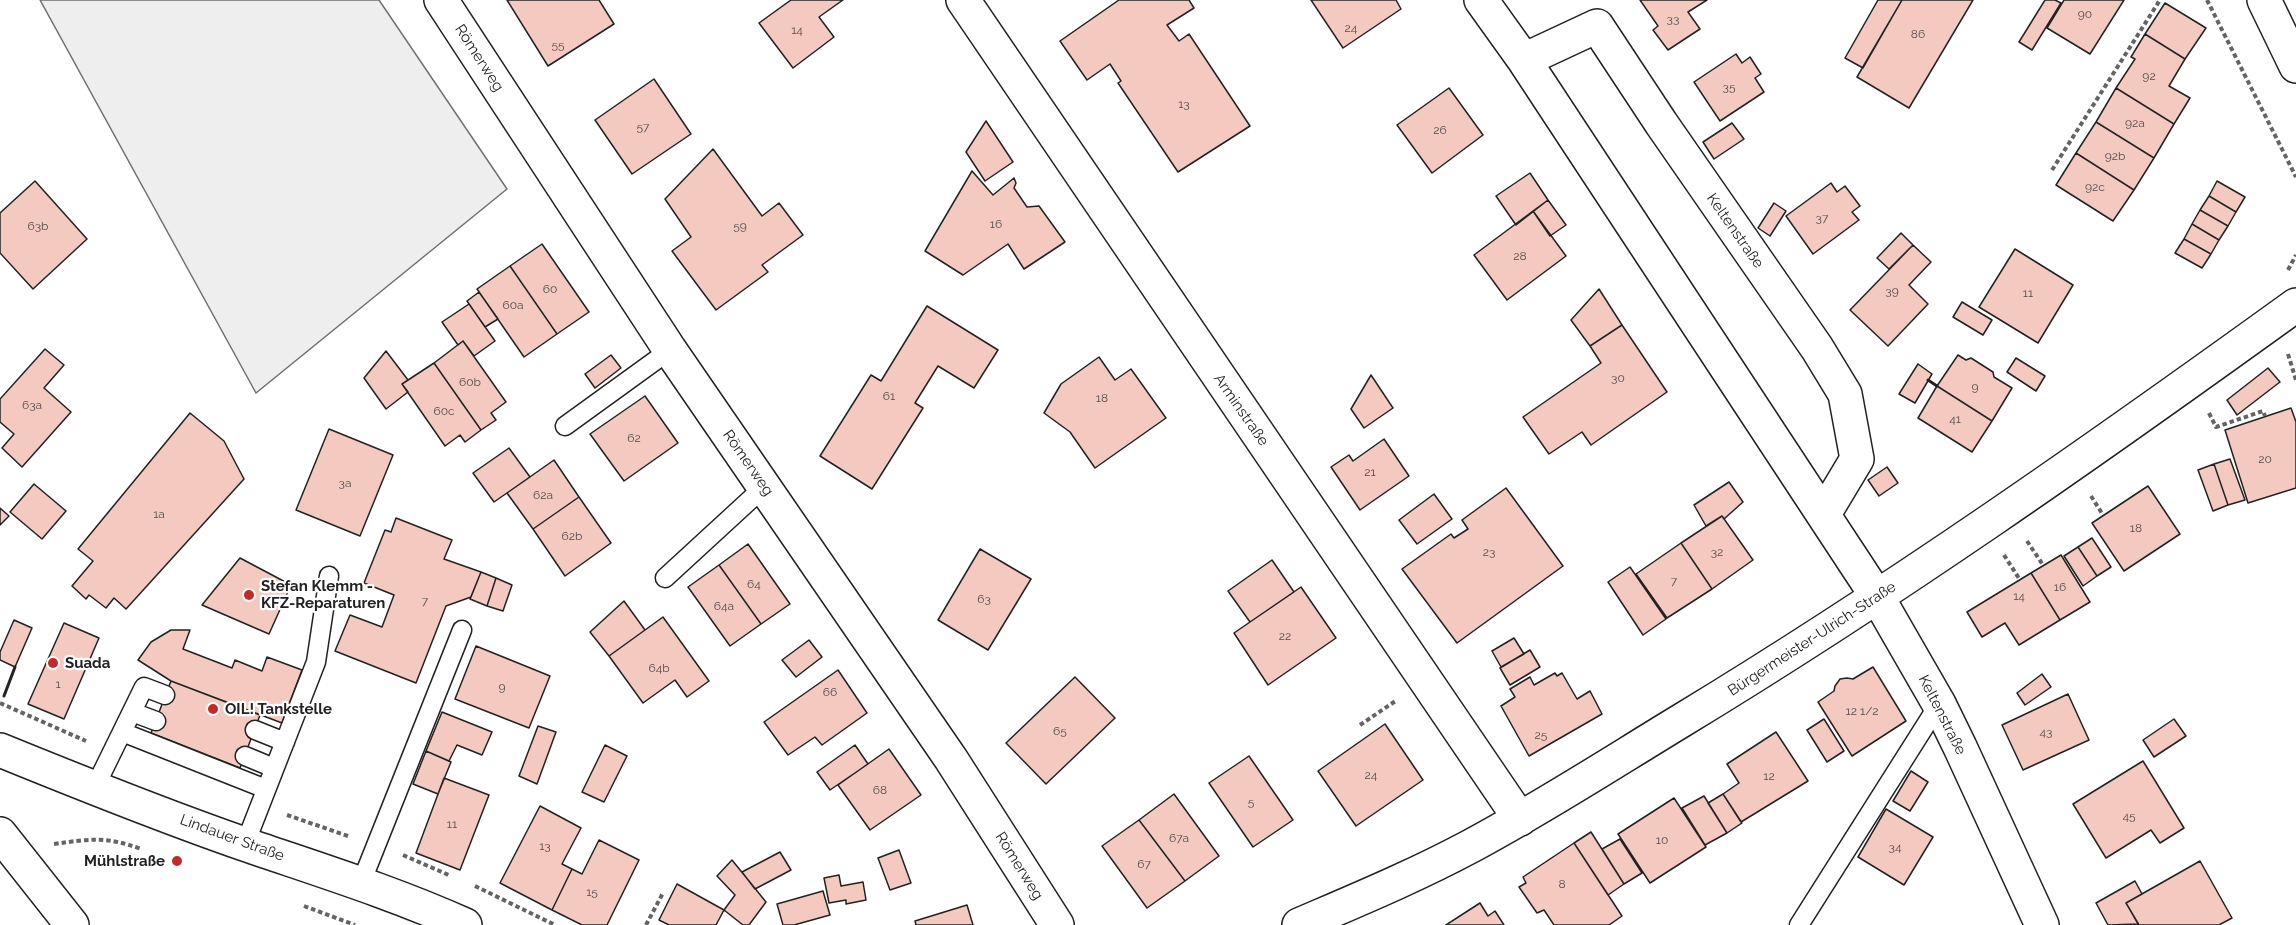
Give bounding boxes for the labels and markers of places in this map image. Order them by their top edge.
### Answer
place label: Stefan Klemm - KFZ-Reparaturen [261,577,385,612]
marker: Stefan Klemm - KFZ-Reparaturen [242,588,256,602]
place label: Suada [65,654,110,672]
marker: Suada [46,656,60,670]
place label: OIL! Tankstelle [225,700,332,718]
marker: OIL! Tankstelle [206,702,220,716]
place label: Mühlstraße [84,852,165,870]
marker: Mühlstraße [170,854,184,868]

